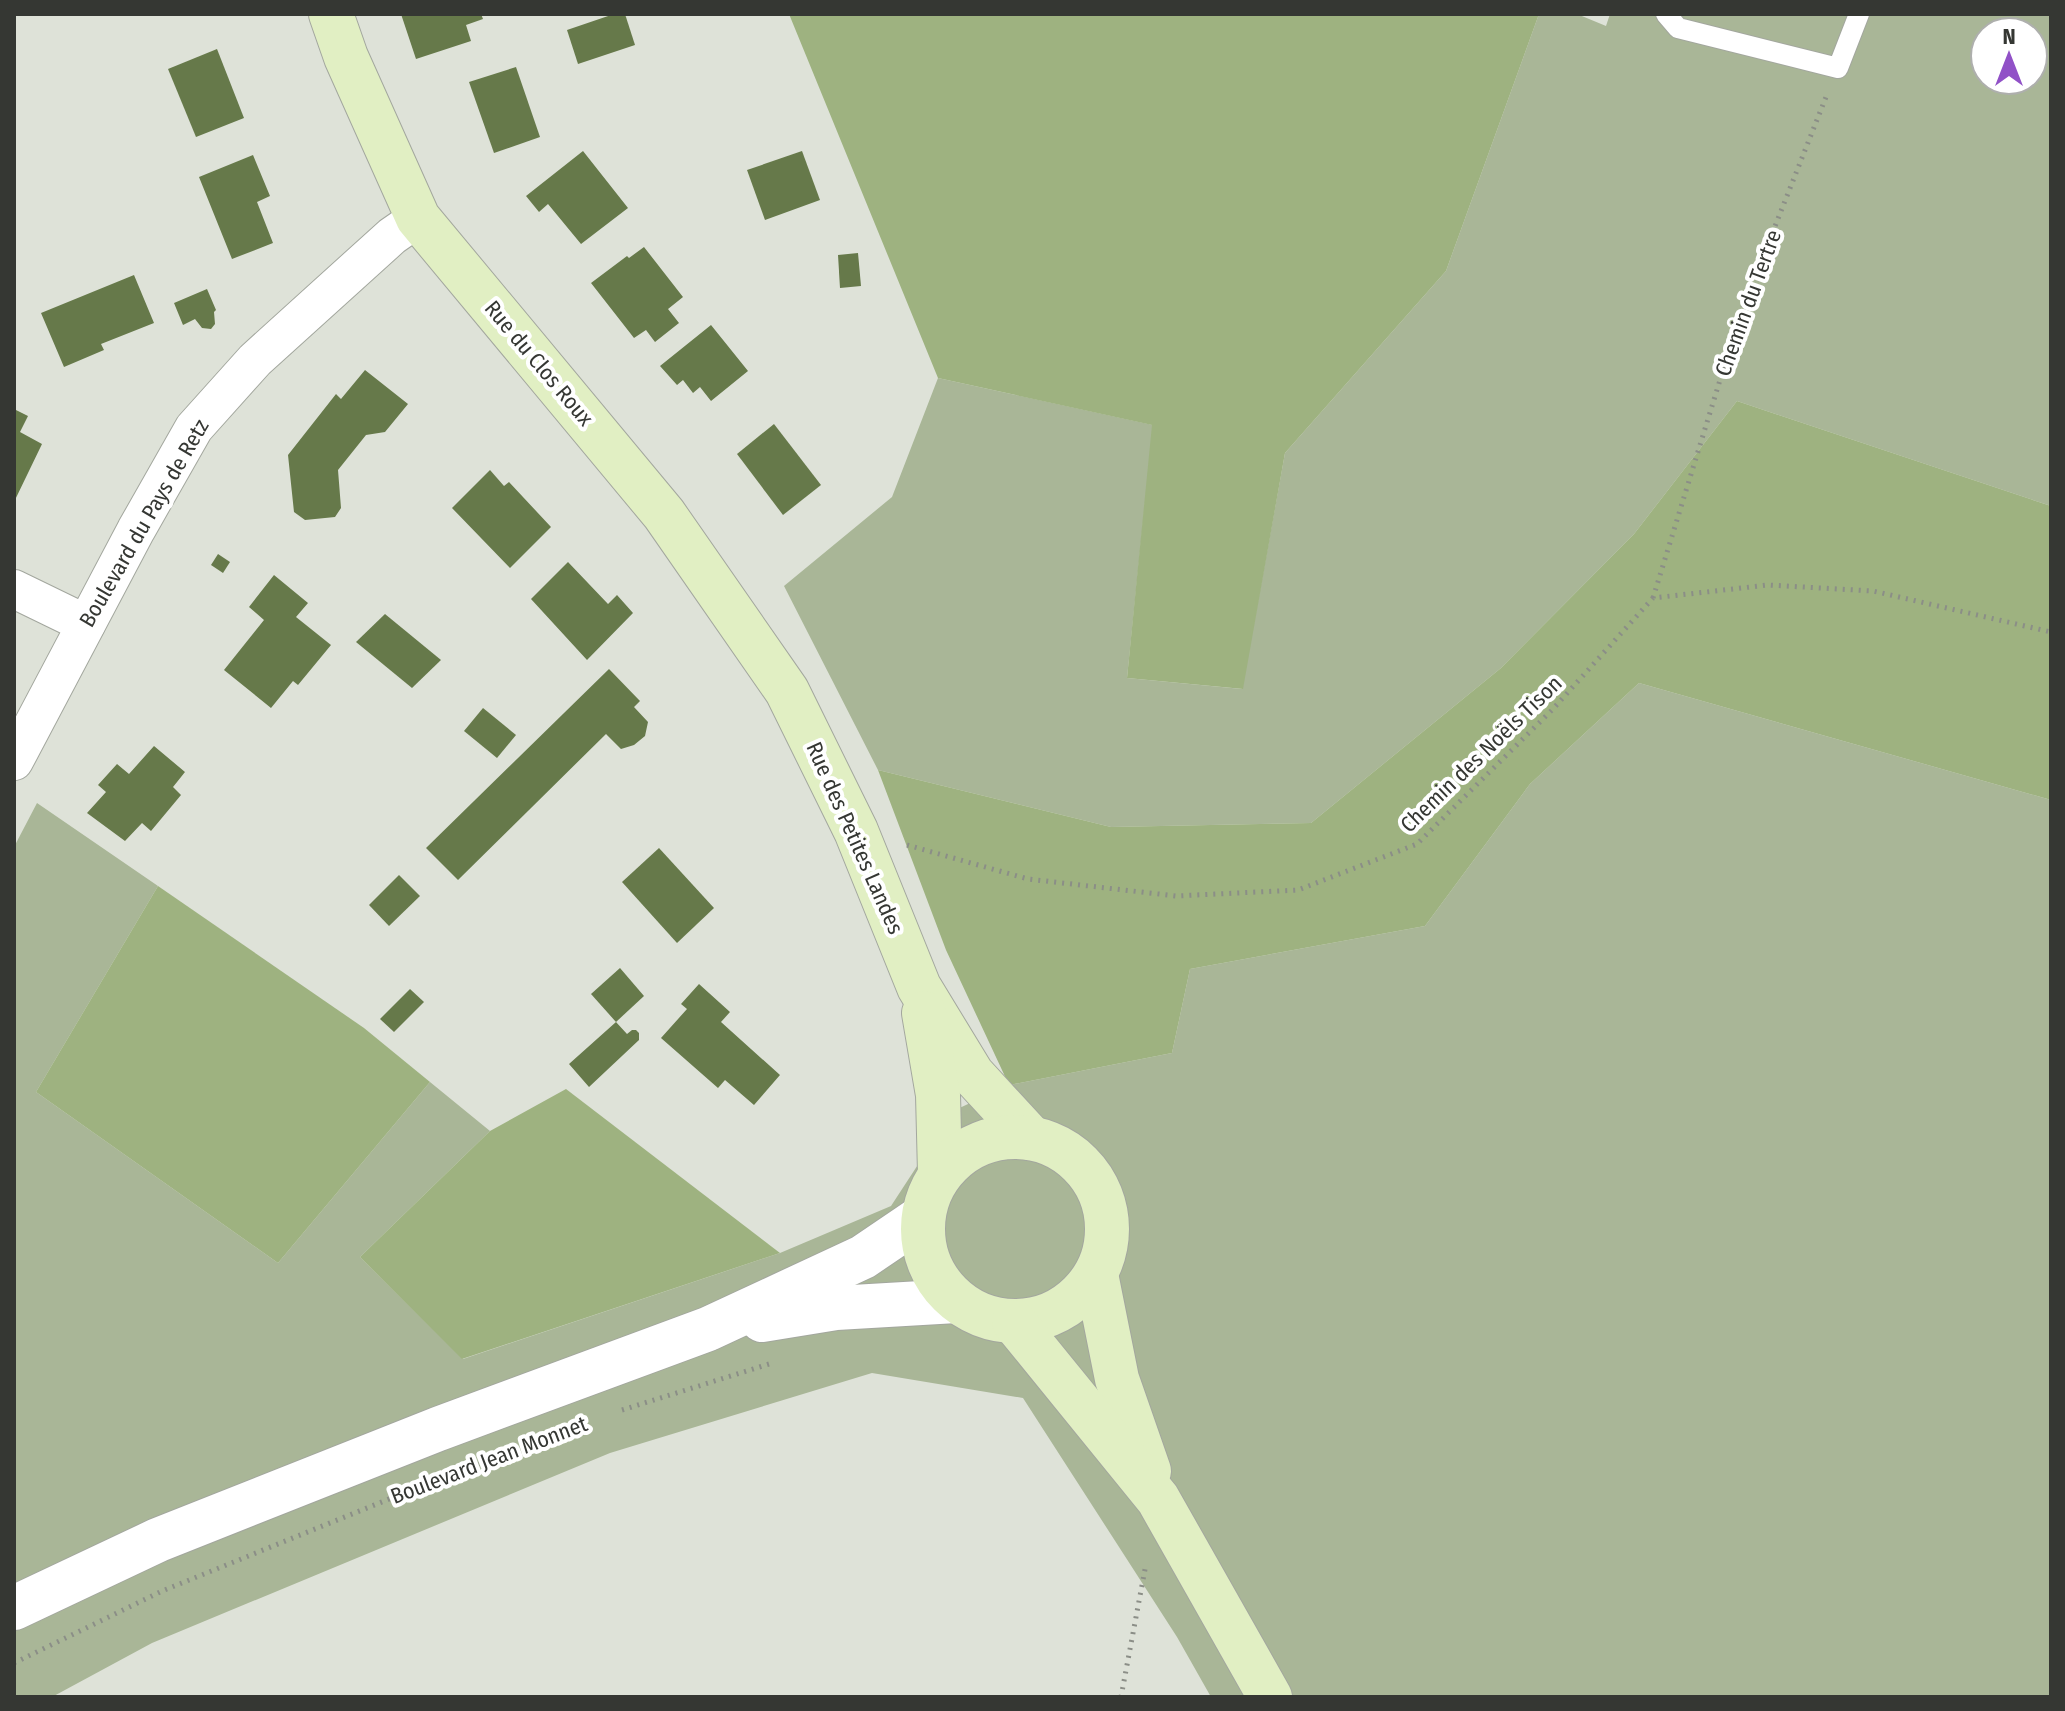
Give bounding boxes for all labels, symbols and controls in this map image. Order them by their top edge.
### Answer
north arrow [1969,16,2049,96]
text: N [2002,23,2016,50]
street label: Chemin du Tertre [1709,226,1787,380]
street label: Rue du Clos Roux [479,295,599,431]
street label: Boulevard du Pays de Retz [73,414,215,632]
street label: Chemin des Noëls Tison [1395,670,1567,838]
street label: Rue des Petites Landes [800,738,910,938]
street label: Boulevard Jean Monnet [387,1410,592,1510]

